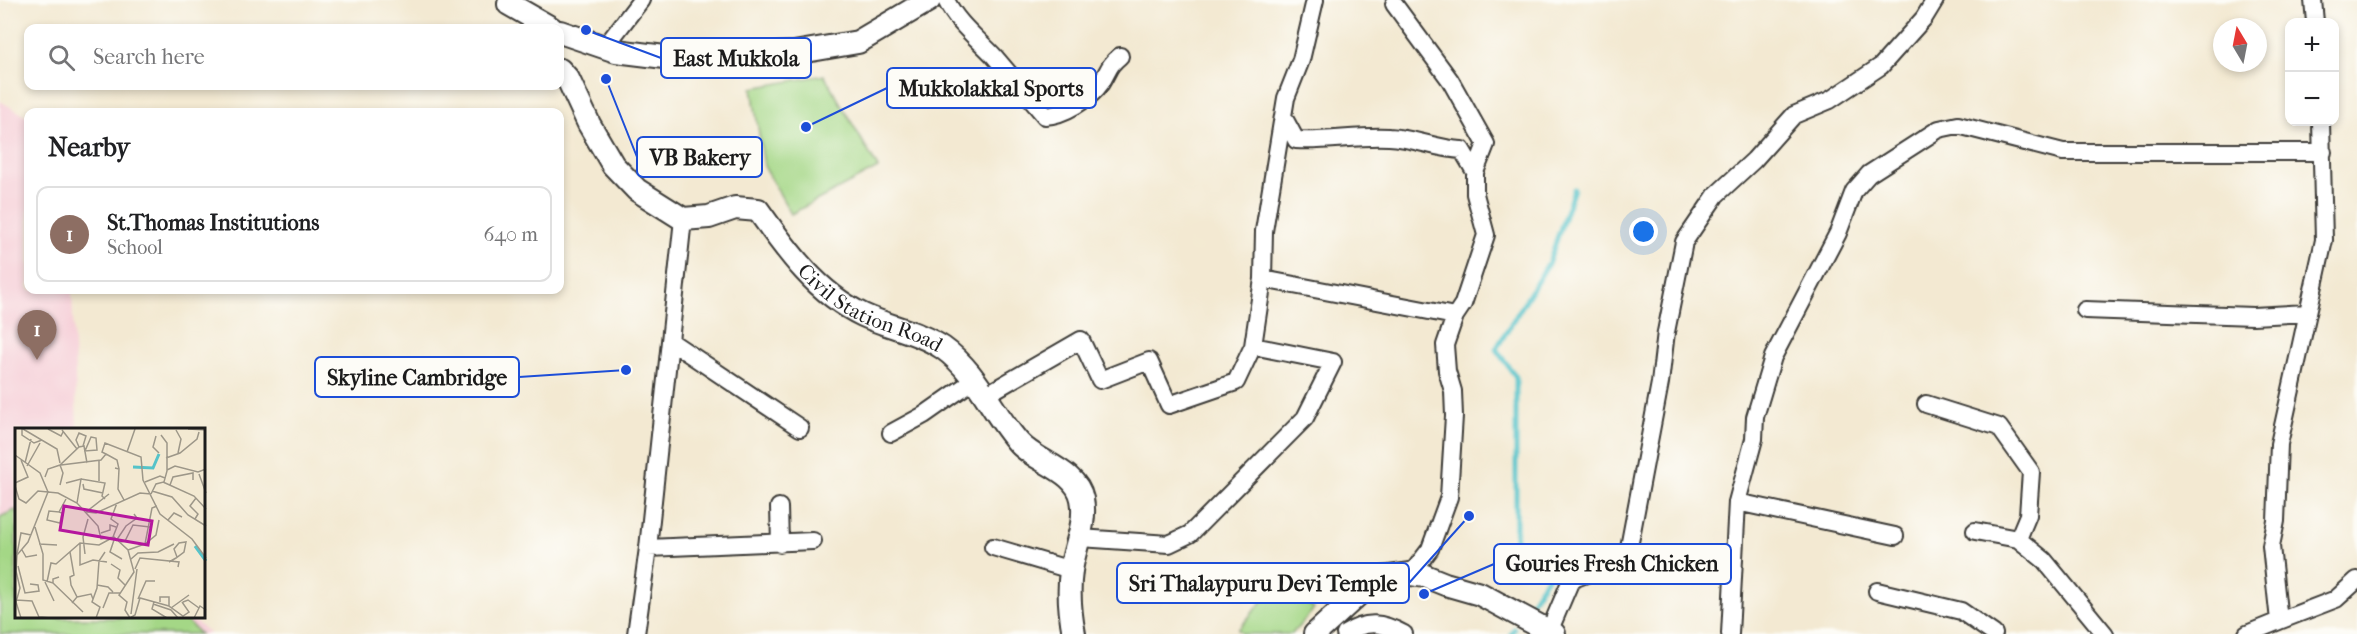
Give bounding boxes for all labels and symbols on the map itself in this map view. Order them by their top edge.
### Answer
north arrow [2213,18,2267,72]
callout: East Mukkola [661,38,811,78]
text: East Mukkola [673,46,800,72]
callout: Mukkolakkal Sports [887,68,1096,108]
text: Mukkolakkal Sports [897,76,1084,102]
callout: VB Bakery [637,137,762,177]
text: VB Bakery [649,145,752,171]
your location [1629,217,1658,246]
street label: Civil Station Road [793,259,947,357]
pin: 1 [18,310,57,360]
callout: Skyline Cambridge [315,357,519,397]
text: Skyline Cambridge [327,365,507,391]
inset map [15,428,206,619]
callout: Gouries Fresh Chicken [1494,544,1731,584]
text: Gouries Fresh Chicken [1505,551,1719,577]
callout: Sri Thalaypuru Devi Temple [1117,563,1409,603]
text: Sri Thalaypuru Devi Temple [1129,571,1397,597]

